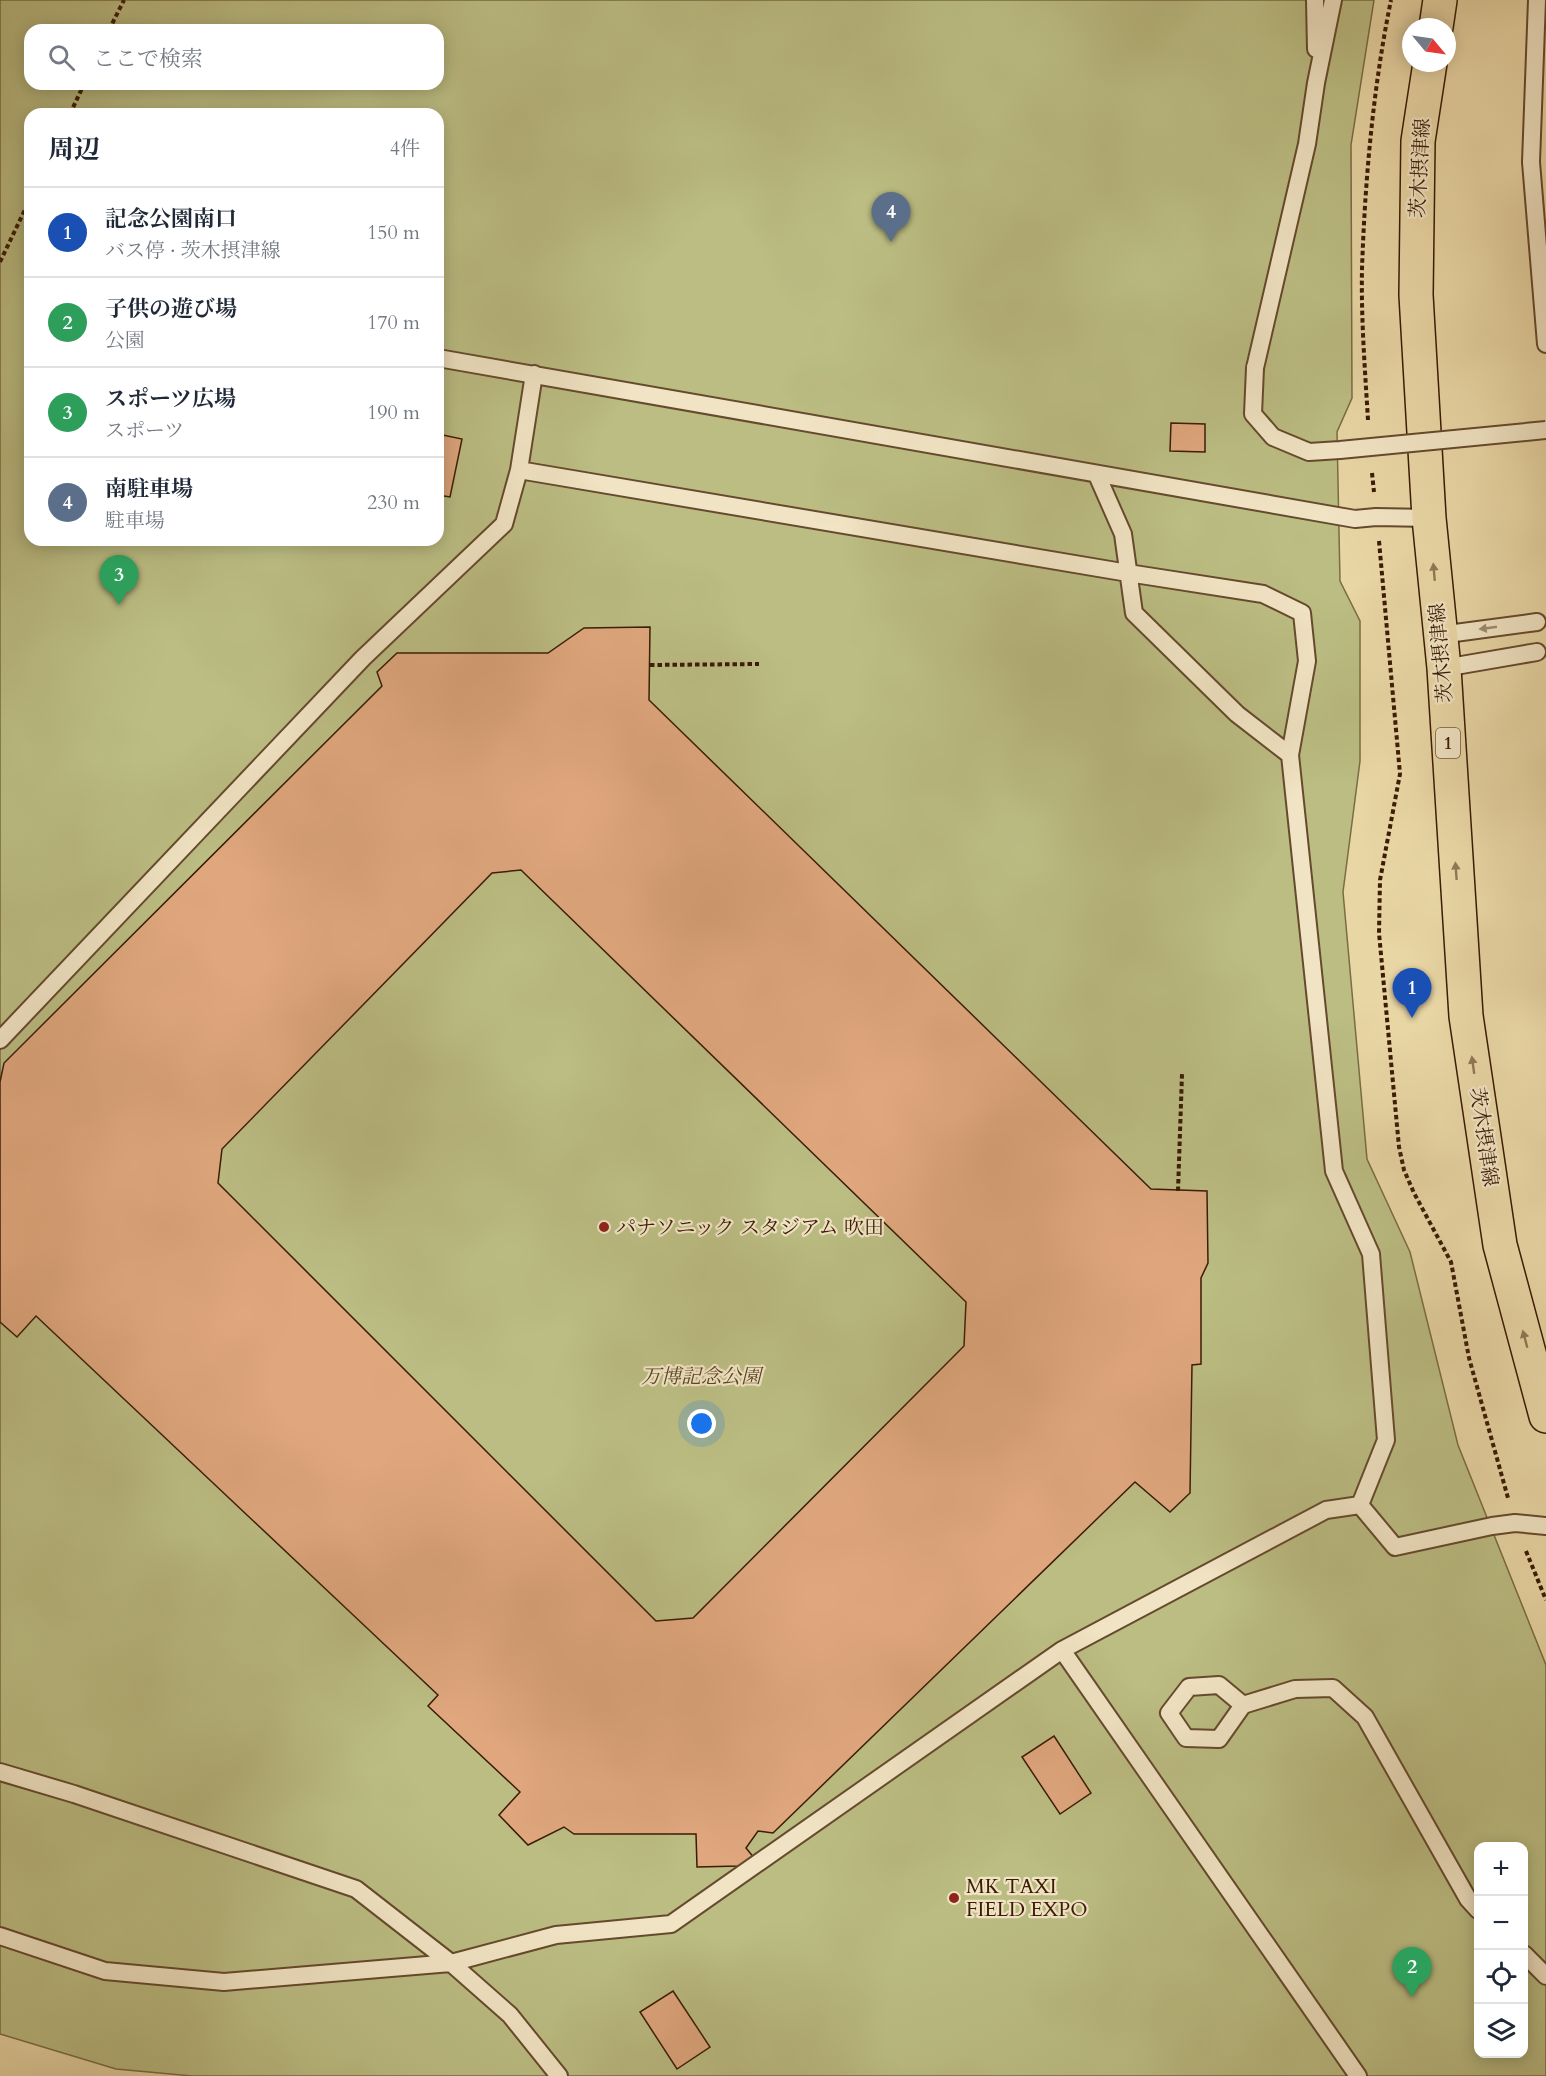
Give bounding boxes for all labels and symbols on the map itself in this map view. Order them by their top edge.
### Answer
north arrow [1402,18,1456,72]
street label: 茨木摂津線 [1404,117,1436,219]
pin: 4 [872,192,910,242]
pin: 3 [100,556,138,605]
one-way arrow [1429,563,1439,582]
street label: 茨木摂津線 [1423,602,1459,704]
one-way arrow [1479,624,1498,633]
road number: 1 [1436,728,1460,758]
one-way arrow [1452,862,1461,881]
pin: 1 [1392,968,1432,1018]
one-way arrow [1468,1056,1477,1075]
street label: 茨木摂津線 [1464,1086,1504,1188]
place label: パナソニック スタジアム 吹田 [616,1214,884,1241]
marker: パナソニック スタジアム 吹田 [597,1220,611,1234]
one-way arrow [1520,1330,1529,1348]
park label: 万博記念公園 [641,1363,764,1390]
your location [687,1409,716,1438]
place label: MK TAXI FIELD EXPO [966,1873,1087,1923]
marker: MK TAXI FIELD EXPO [947,1891,961,1905]
pin: 2 [1392,1948,1432,1997]

